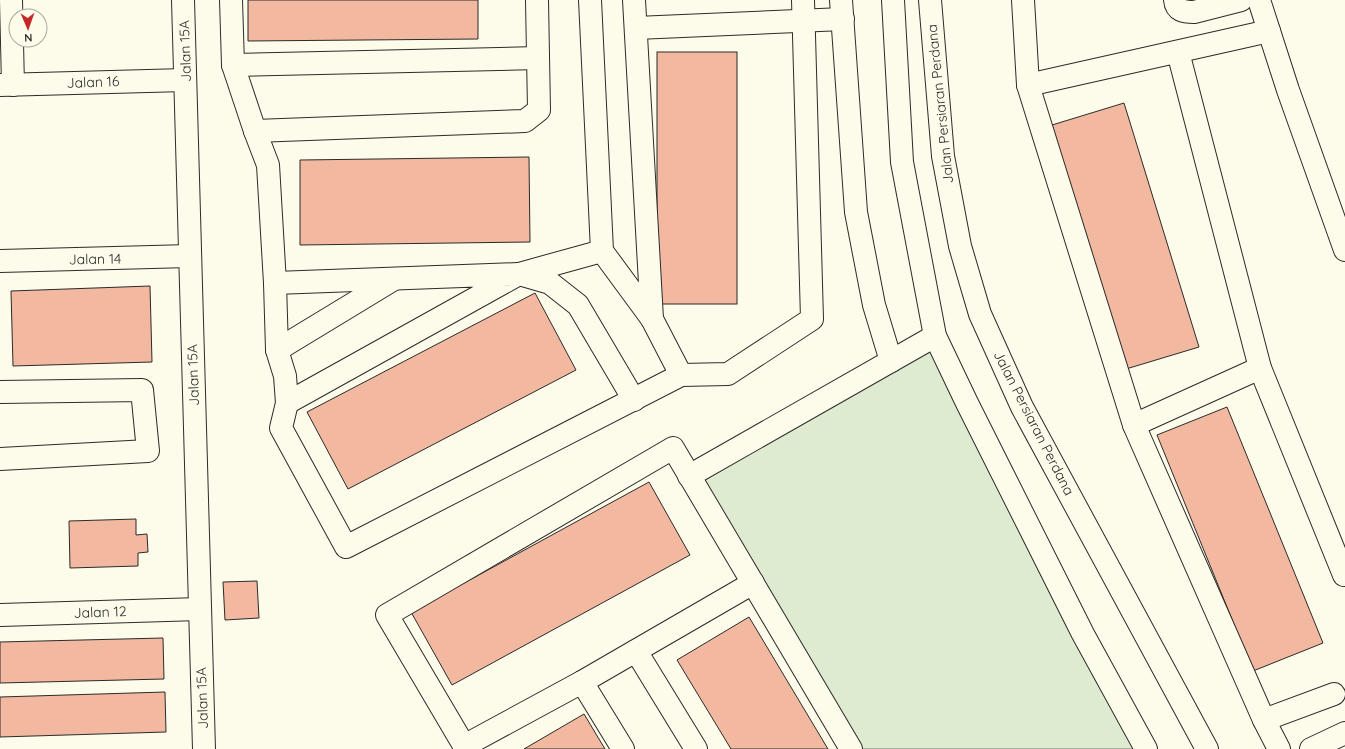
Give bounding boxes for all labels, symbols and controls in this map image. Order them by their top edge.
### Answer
north arrow [8,8,48,48]
street label: Jalan 15A [175,20,195,82]
street label: Jalan Persiaran Perdana [923,23,957,185]
text: N [24,31,33,45]
street label: Jalan 16 [66,72,120,92]
street label: Jalan 14 [69,250,121,268]
street label: Jalan 15A [183,344,203,406]
street label: Jalan Persiaran Perdana [990,348,1078,498]
street label: Jalan 12 [73,602,127,622]
street label: Jalan 15A [192,667,212,729]

